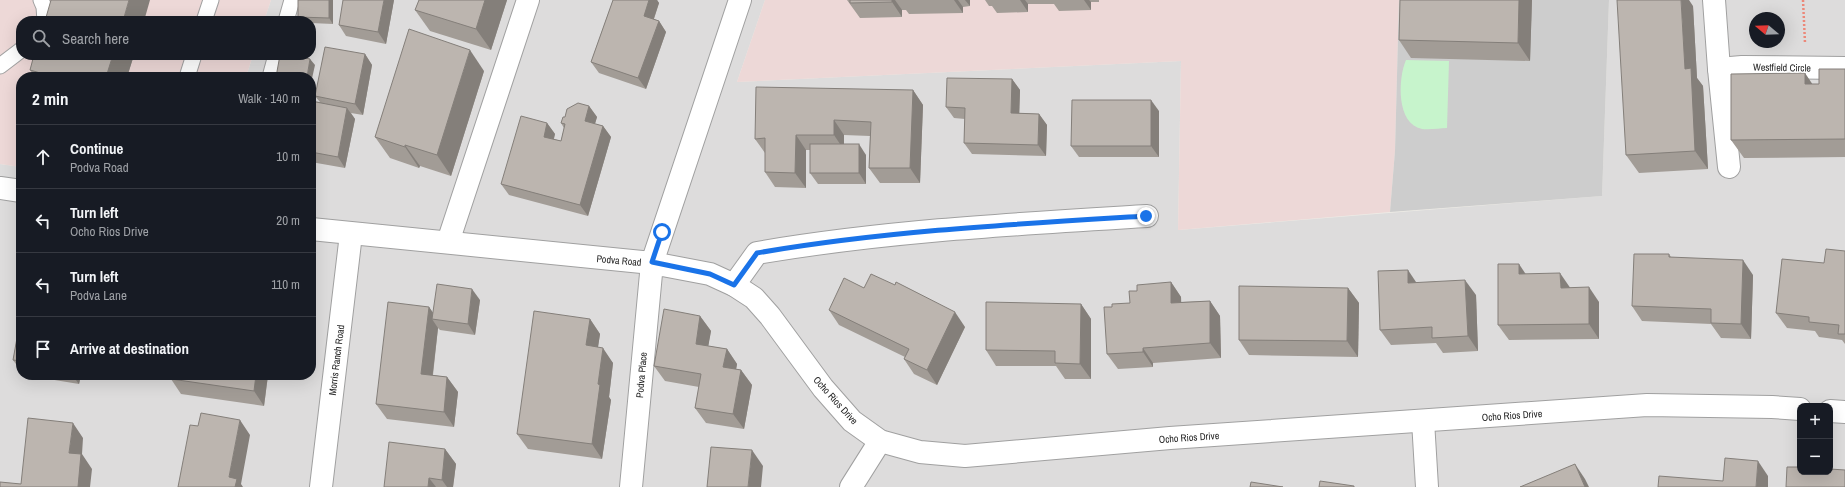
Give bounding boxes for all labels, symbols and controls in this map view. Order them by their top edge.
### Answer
north arrow [1749,12,1785,48]
search box [16,16,316,60]
icon: search [30,27,52,49]
text: Search here [62,28,129,49]
street label: Westfield Circle [1753,60,1811,75]
text: 2 min [32,87,68,110]
text: Walk · 140 m [238,90,300,107]
text: Continue [70,138,123,159]
icon: ahead [32,146,54,168]
text: 10 m [276,148,300,165]
text: Podva Road [70,159,129,176]
text: Turn left [70,202,118,223]
route end [1137,207,1155,225]
icon: left [32,210,54,232]
text: 20 m [276,212,300,229]
text: Ocho Rios Drive [70,223,149,240]
route start [653,223,671,241]
street label: Podva Road [596,252,642,269]
text: Turn left [70,266,118,287]
icon: left [32,274,54,296]
text: 110 m [271,276,300,293]
text: Podva Lane [70,287,127,304]
street label: Morris Ranch Road [326,324,347,396]
icon: arrive [32,338,54,360]
text: Arrive at destination [70,338,189,359]
street label: Podva Place [633,351,650,399]
street label: Ocho Rios Drive [811,373,861,428]
map controls [1797,403,1833,475]
button: + [1797,403,1833,439]
street label: Ocho Rios Drive [1481,407,1543,424]
street label: Ocho Rios Drive [1158,429,1220,446]
button: − [1797,439,1833,475]

